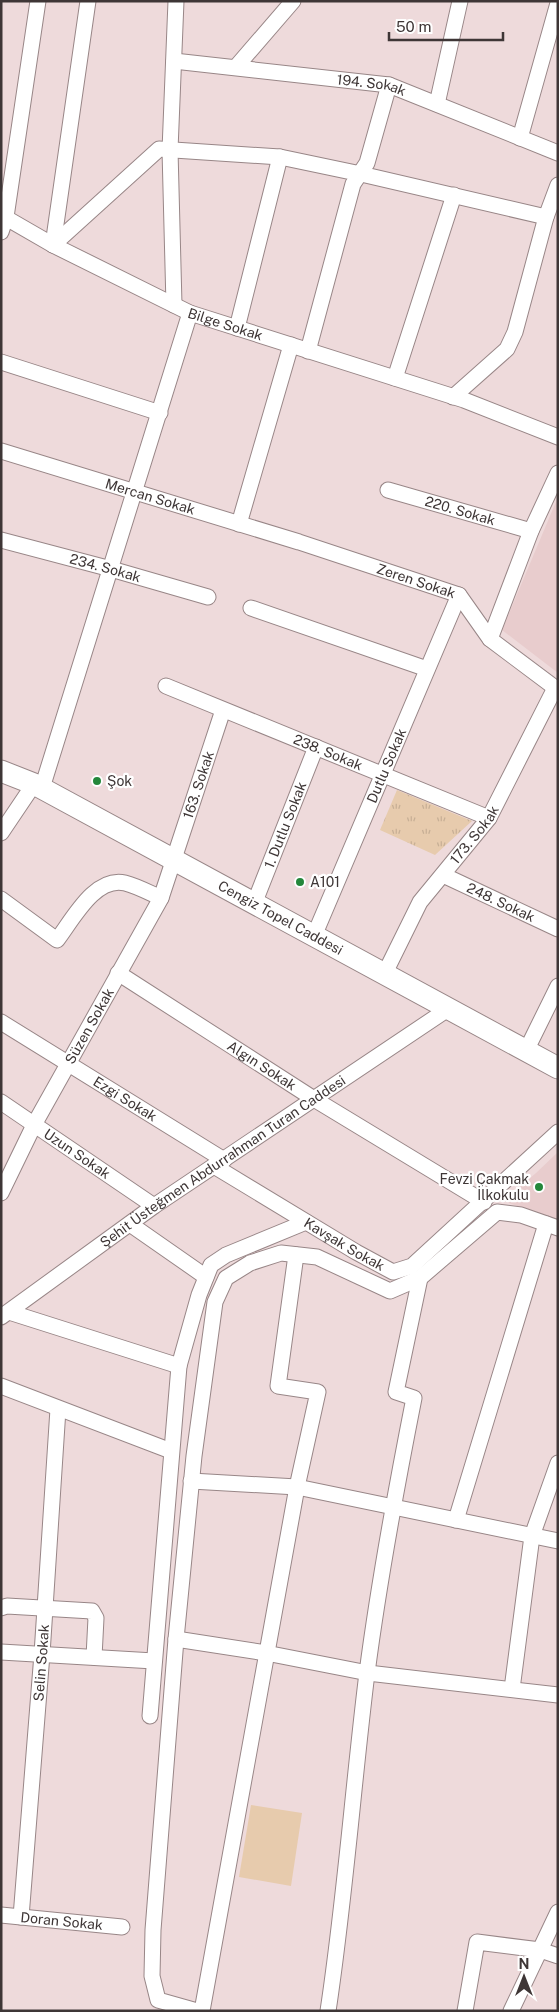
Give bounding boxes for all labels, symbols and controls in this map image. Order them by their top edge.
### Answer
scale bar [389,10,503,42]
text: 50 m [396,18,431,35]
street label: 194. Sokak [336,71,409,99]
street label: Bilge Sokak [186,305,265,344]
street label: Mercan Sokak [103,475,197,518]
street label: 220. Sokak [423,493,497,528]
street label: 234. Sokak [68,550,143,585]
street label: Zeren Sokak [375,560,458,601]
street label: Dutlu Sokak [363,726,409,805]
street label: 238. Sokak [291,731,365,774]
street label: 163. Sokak [180,749,217,821]
place label: Şok [107,773,132,789]
marker: Şok [91,775,103,787]
street label: 1. Dutlu Sokak [261,779,310,871]
street label: 173. Sokak [447,803,502,867]
place label: A101 [310,874,340,890]
marker: A101 [294,876,306,888]
street label: Cengiz Topel Caddesi [215,877,346,958]
street label: 248. Sokak [464,879,538,925]
street label: Süzen Sokak [62,985,117,1067]
street label: Algın Sokak [224,1037,299,1094]
street label: Şehit Üsteğmen Abdurrahman Turan Caddesi [97,1072,348,1250]
street label: Ezgi Sokak [90,1073,160,1125]
street label: Uzun Sokak [41,1125,113,1182]
place label: Fevzi Çakmak İlkokulu [440,1171,529,1203]
marker: Fevzi Çakmak İlkokulu [533,1181,545,1193]
street label: Kavşak Sokak [301,1214,387,1274]
street label: Selin Sokak [30,1624,52,1702]
street label: Doran Sokak [20,1909,104,1933]
north arrow [499,1952,549,2002]
text: N [519,1956,529,1972]

